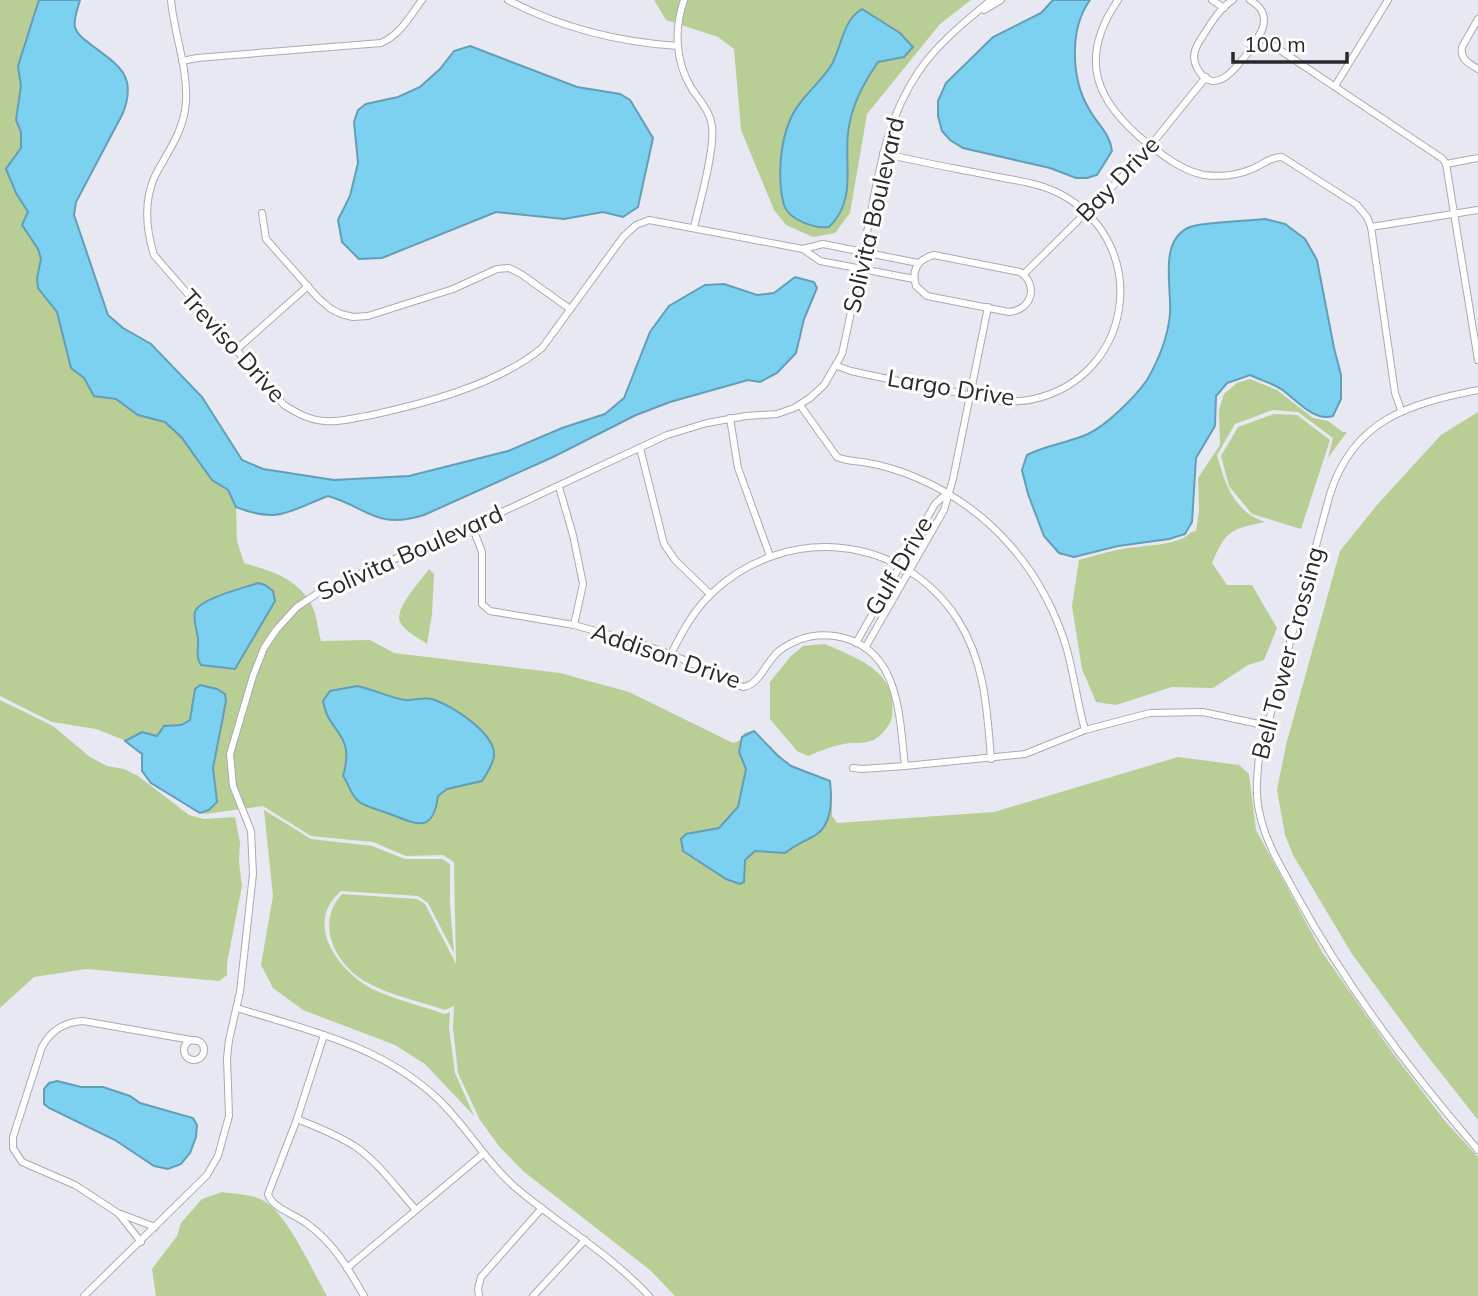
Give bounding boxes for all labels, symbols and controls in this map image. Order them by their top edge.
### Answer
scale bar [1233,21,1347,65]
text: 100 m [1244,31,1306,57]
street label: Solivita Boulevard [836,114,910,316]
street label: Bay Drive [1069,129,1165,227]
street label: Treviso Drive [175,282,293,408]
street label: Largo Drive [885,362,1017,412]
street label: Solivita Boulevard [312,498,507,606]
street label: Gulf Drive [858,511,938,620]
street label: Bell Tower Crossing [1244,543,1330,762]
street label: Addison Drive [588,615,745,695]

